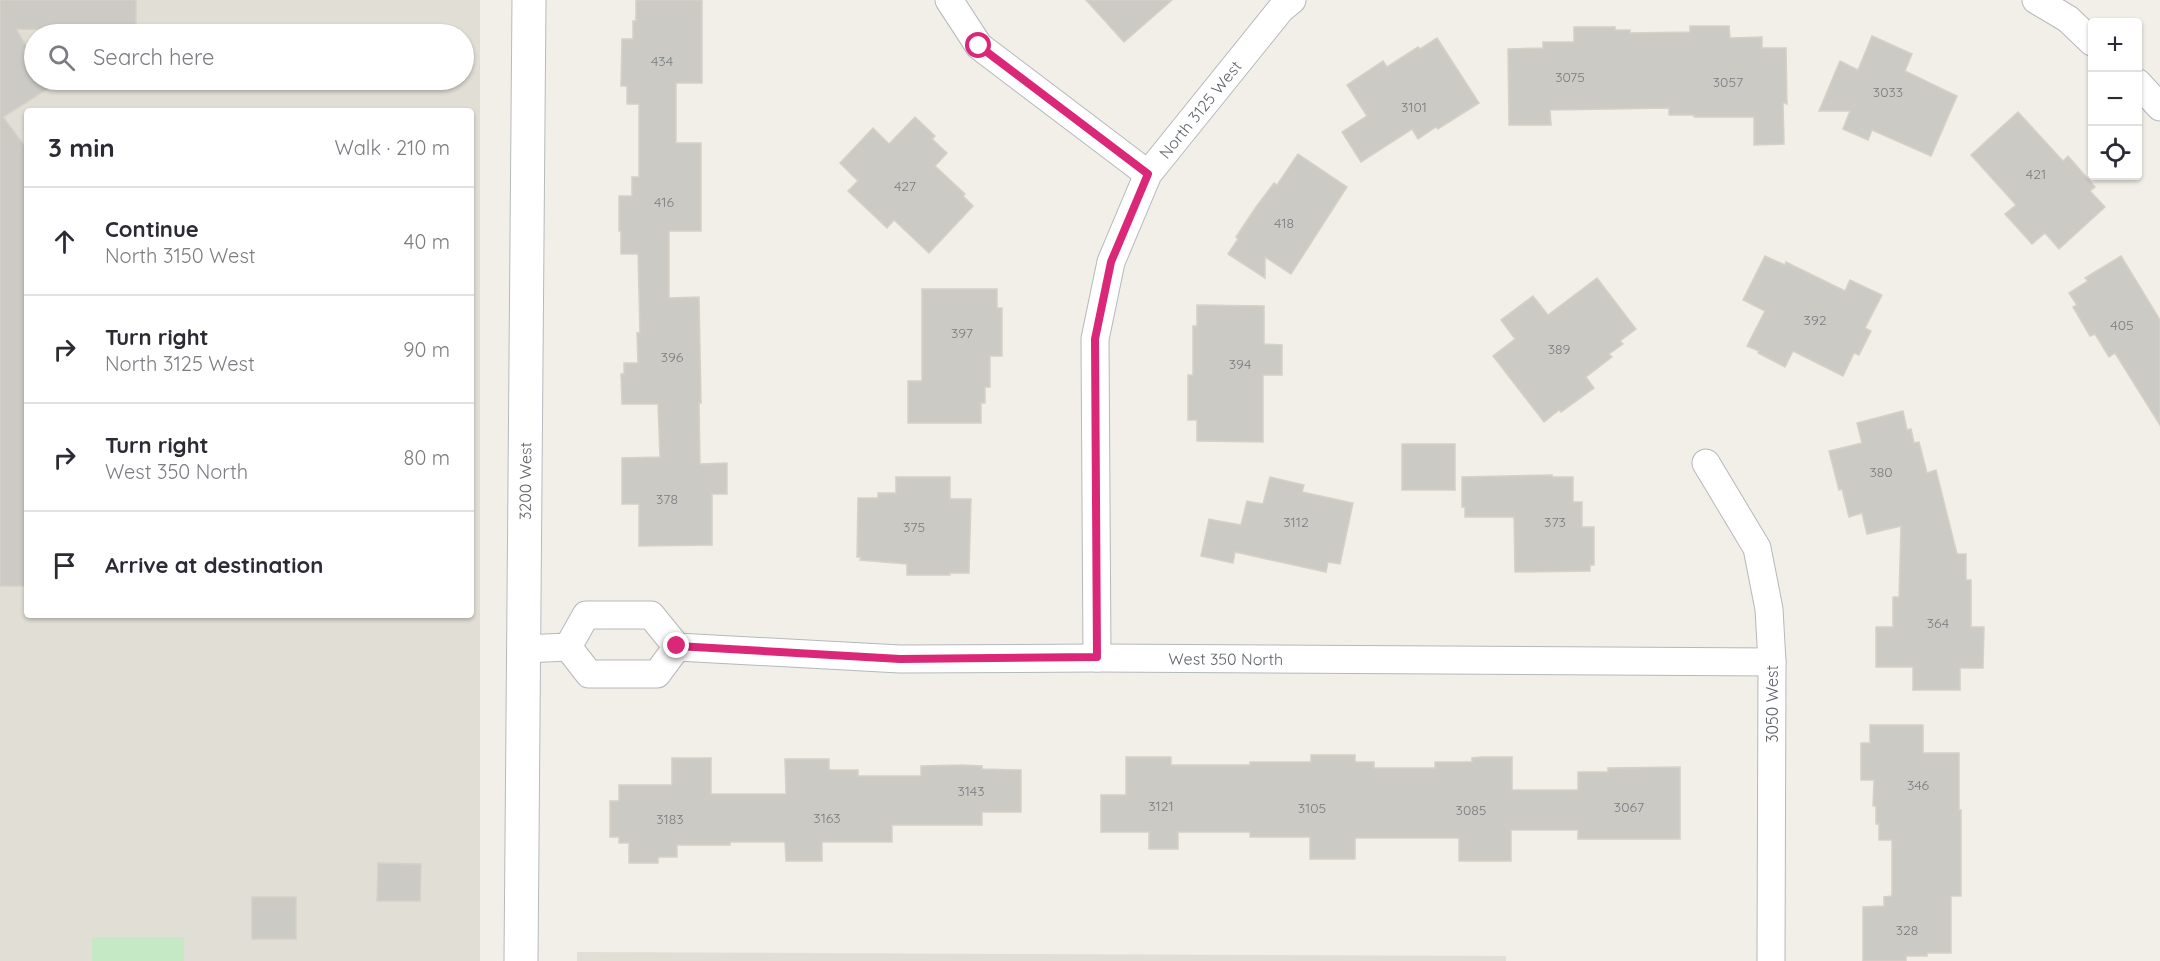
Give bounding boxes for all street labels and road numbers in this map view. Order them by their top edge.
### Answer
street label: North 3125 West [1155,57,1245,162]
street label: 3200 West [515,442,535,520]
street label: West 350 North [1168,648,1283,669]
street label: 3050 West [1762,665,1782,743]

